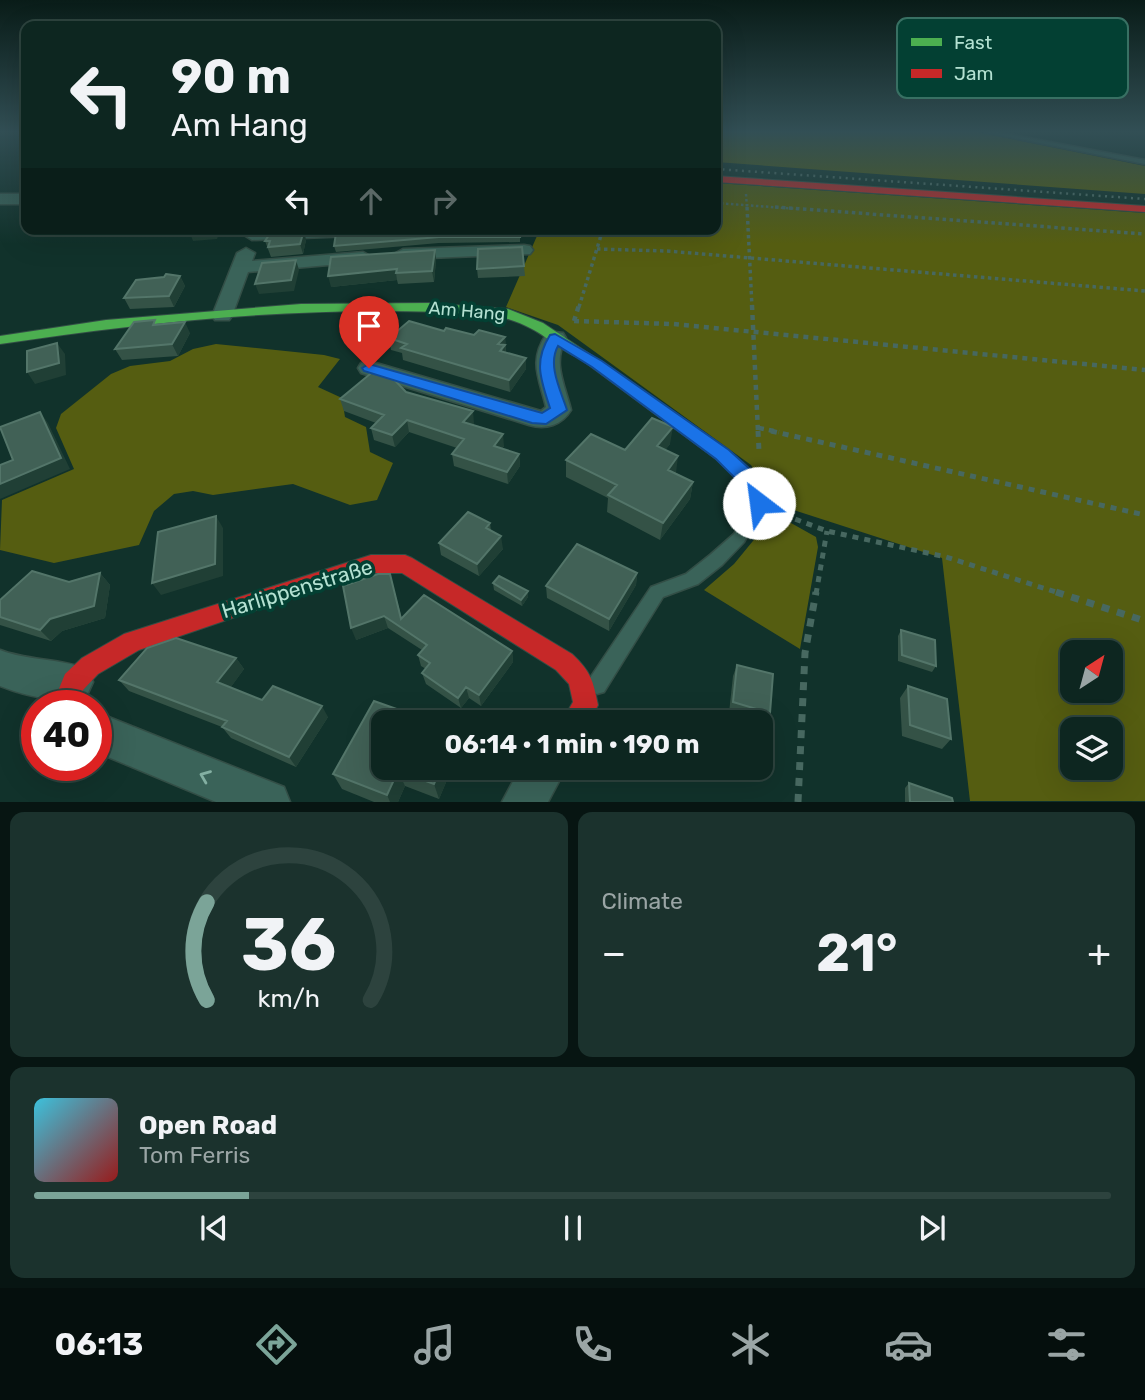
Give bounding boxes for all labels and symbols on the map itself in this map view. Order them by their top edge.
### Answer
legend [897,18,1128,98]
text: Fast [954,31,993,54]
text: Jam [954,62,993,85]
pin [339,296,399,368]
street label: Am Hang [428,297,506,325]
position arrow [722,466,796,540]
street label: Harlippenstraße [218,554,375,623]
north arrow [1060,640,1124,704]
speed limit sign: 40 [21,690,112,781]
one-way arrow [200,770,213,784]

